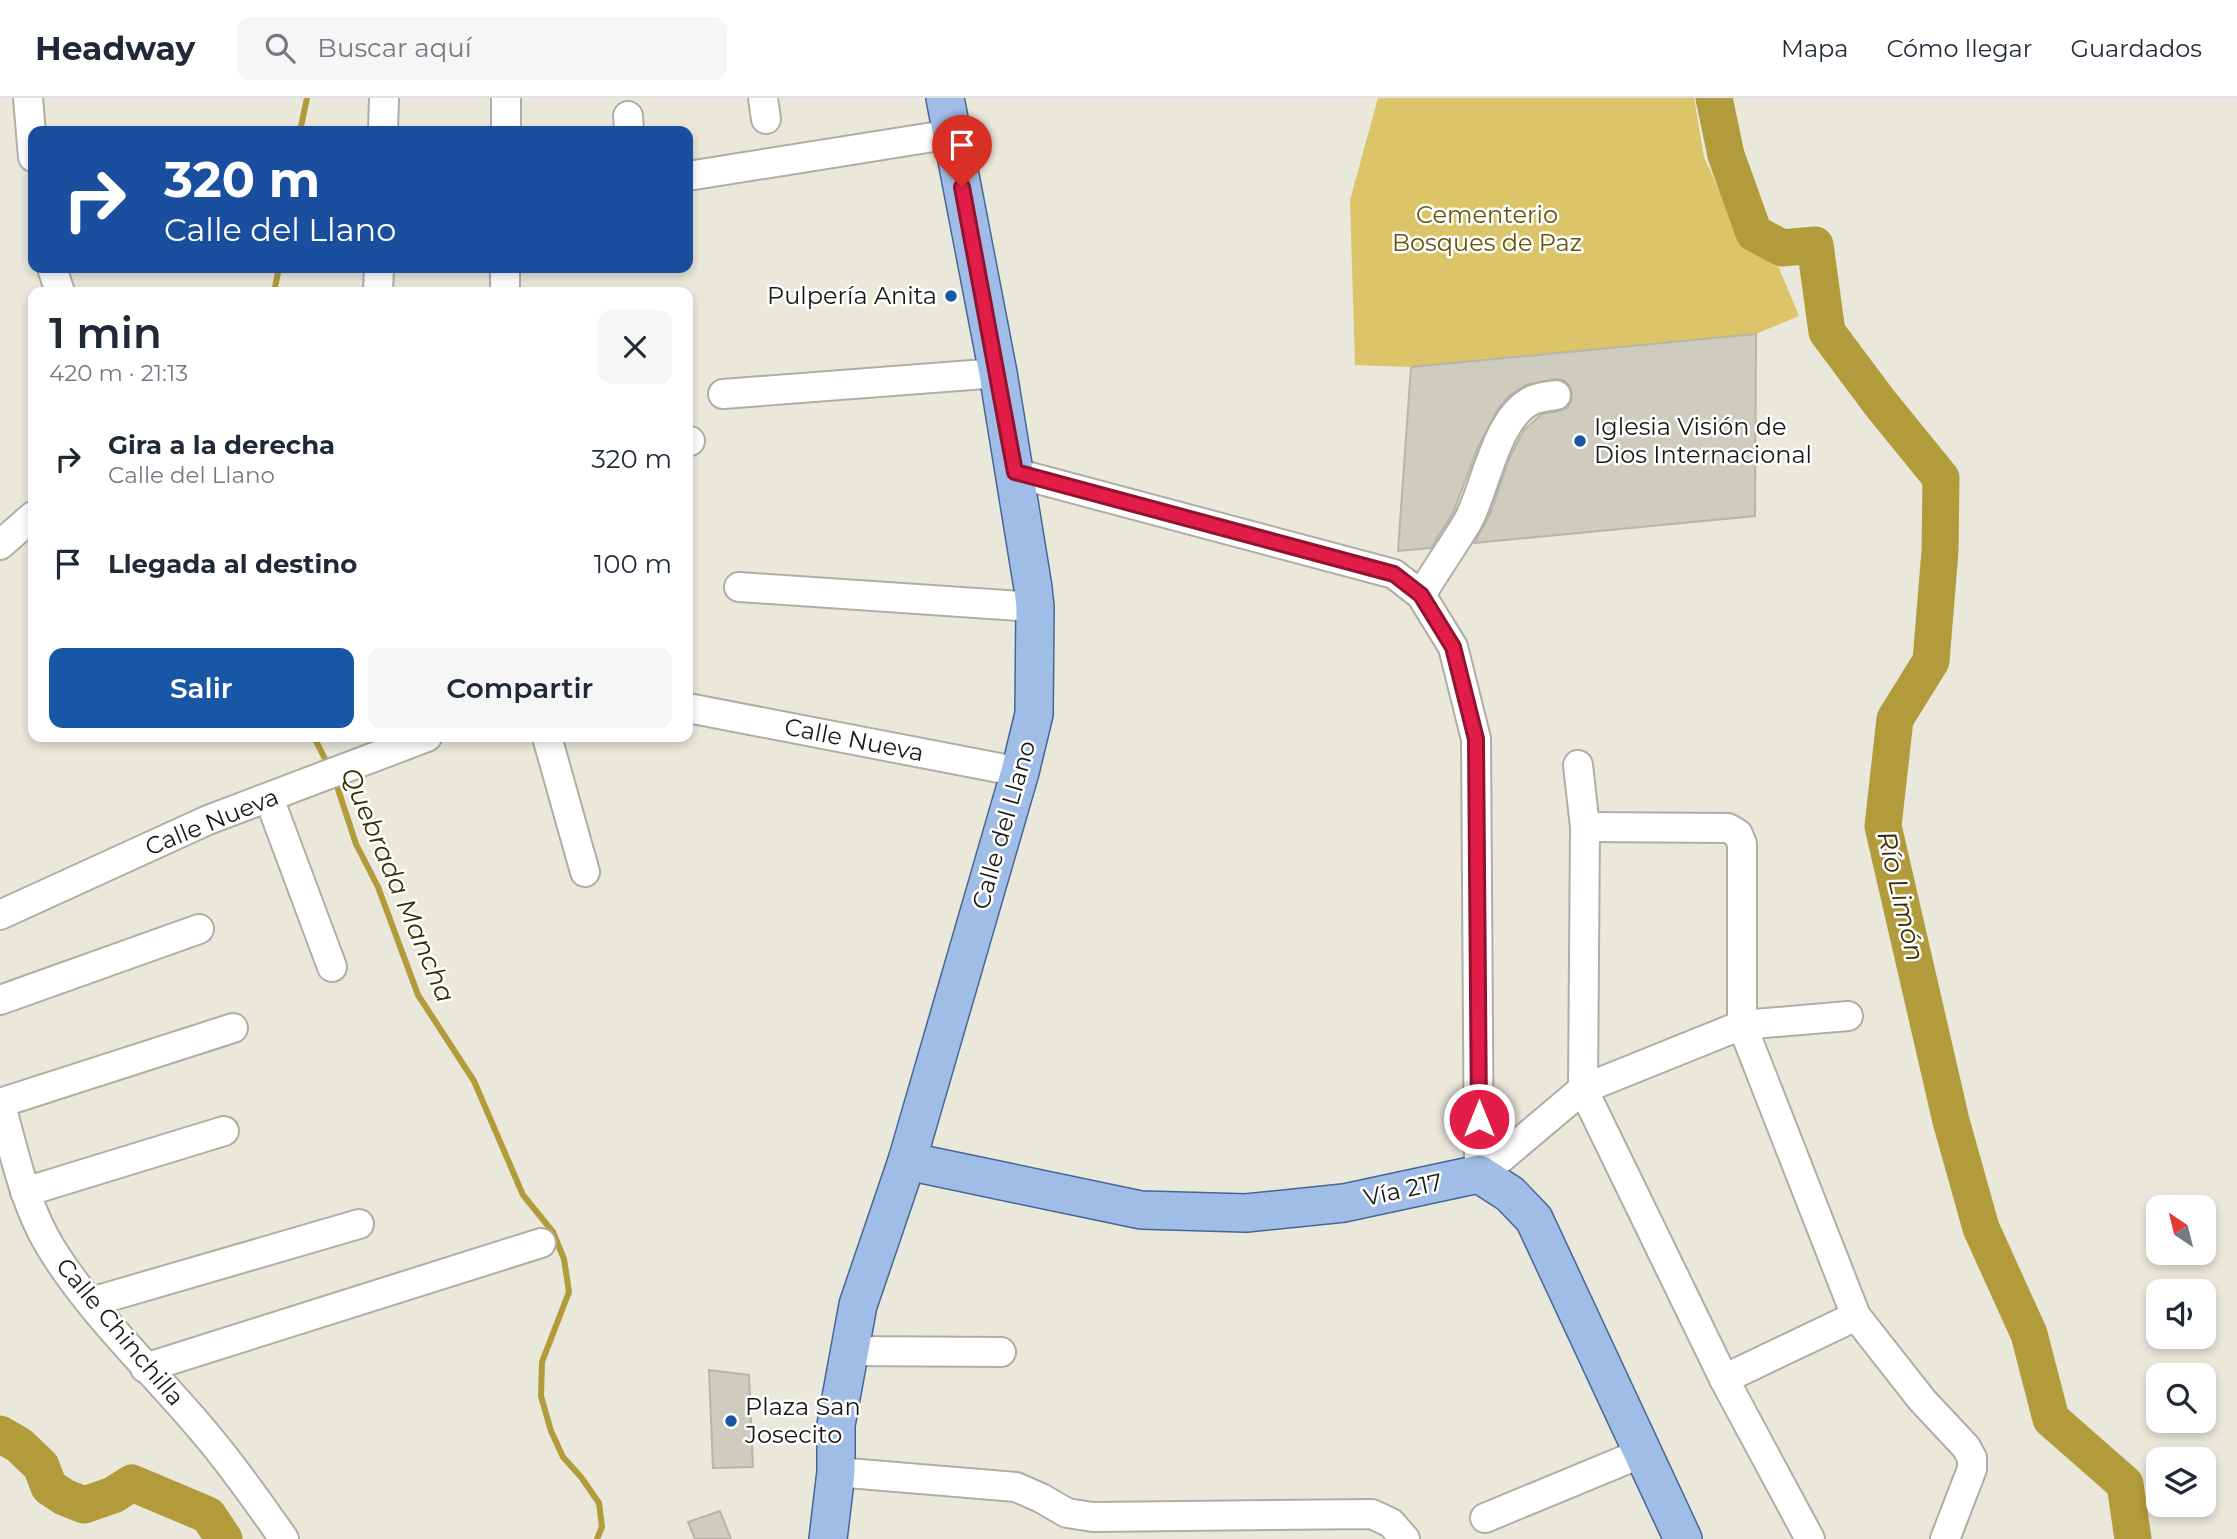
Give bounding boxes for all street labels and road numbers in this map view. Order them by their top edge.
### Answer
street label: Calle Nueva [782,712,926,767]
street label: Calle del Llano [966,737,1041,913]
street label: Calle Nueva [141,782,283,861]
street label: Vía 217 [1361,1167,1445,1212]
street label: Calle Chinchilla [50,1252,191,1411]

